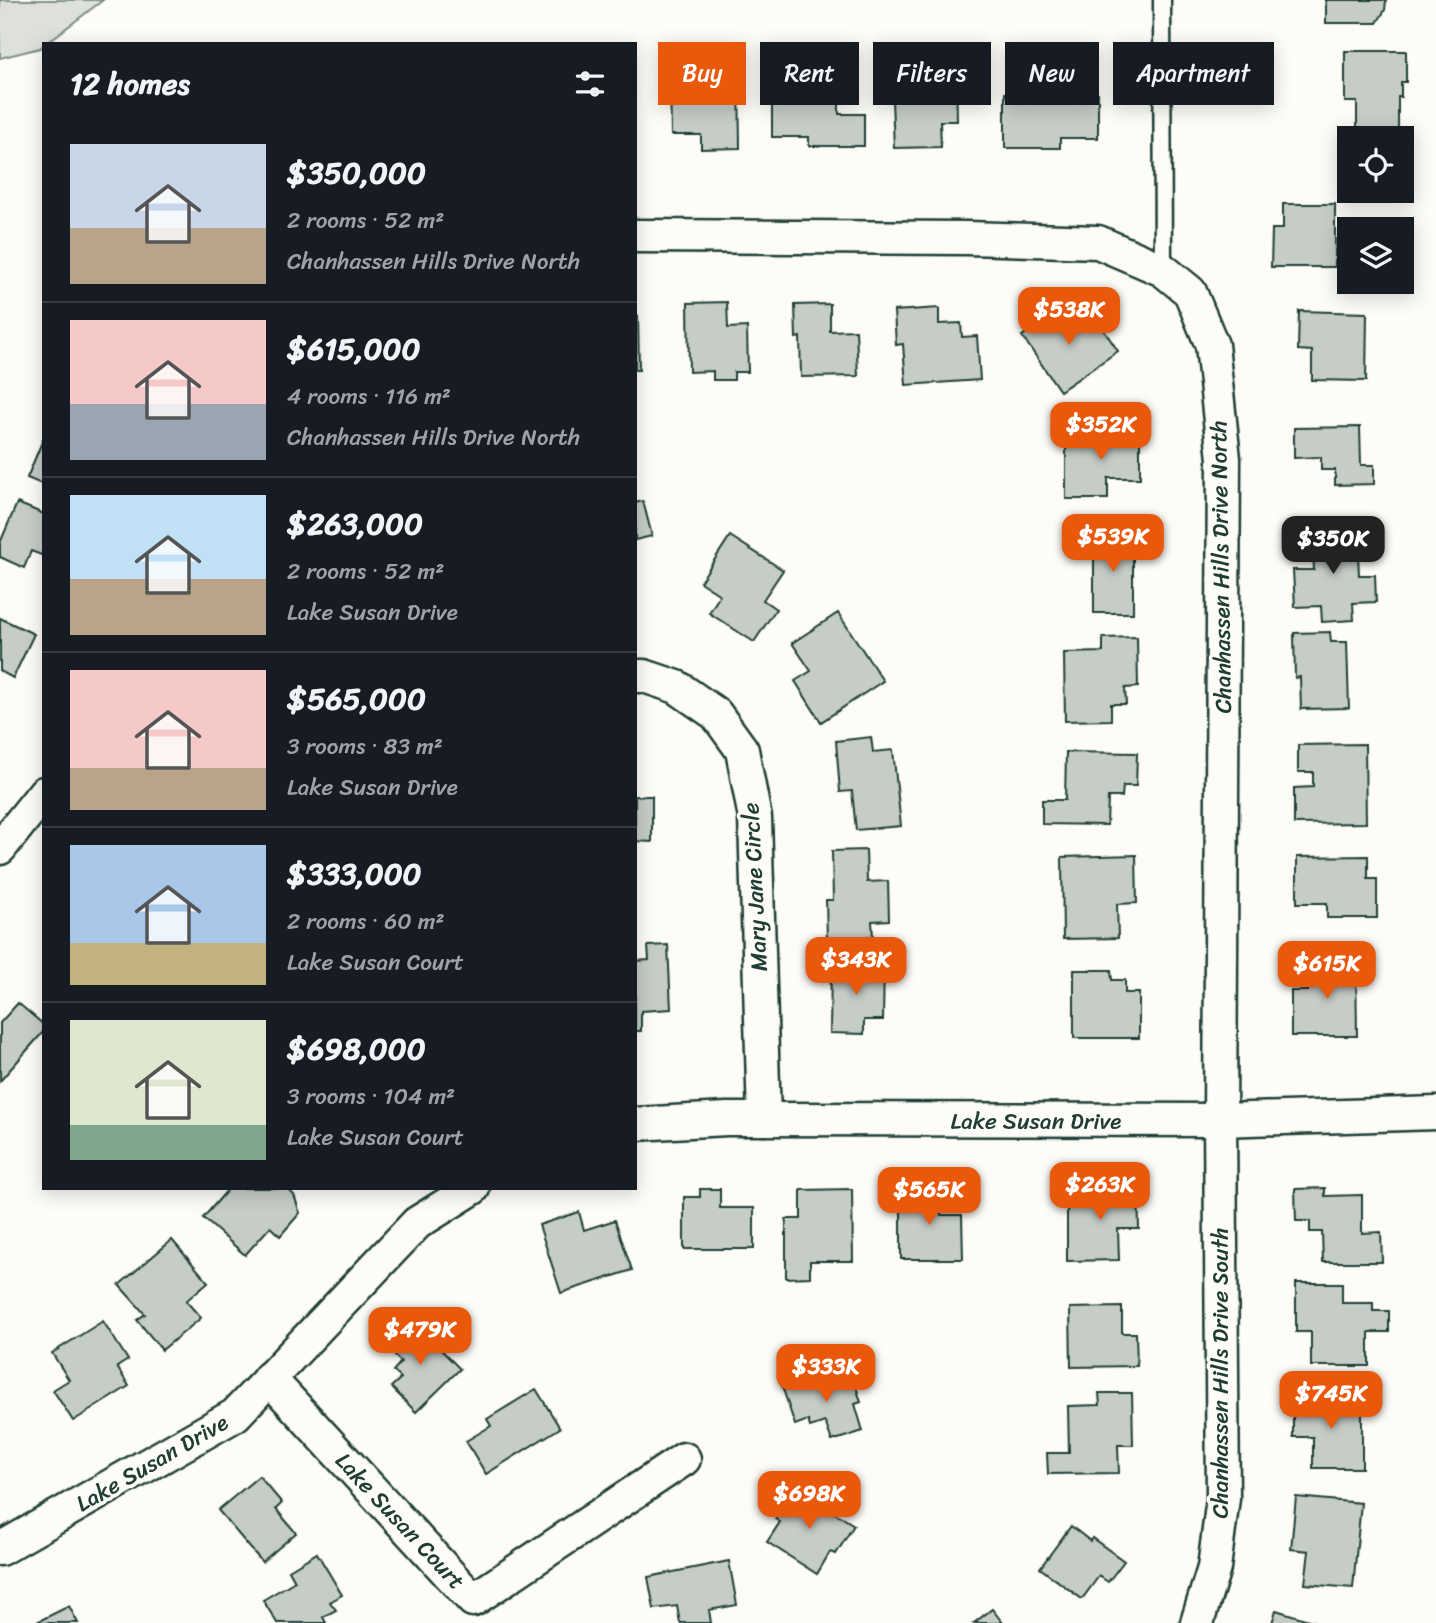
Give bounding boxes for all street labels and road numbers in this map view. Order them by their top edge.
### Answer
street label: Chanhassen Hills Drive North [1198,420,1244,714]
street label: Mary Jane Circle [730,801,780,972]
street label: Lake Susan Drive [951,1101,1121,1142]
street label: Chanhassen Hills Drive South [1200,1227,1241,1519]
street label: Lake Susan Drive [68,1403,236,1523]
street label: Lake Susan Court [325,1442,475,1600]

